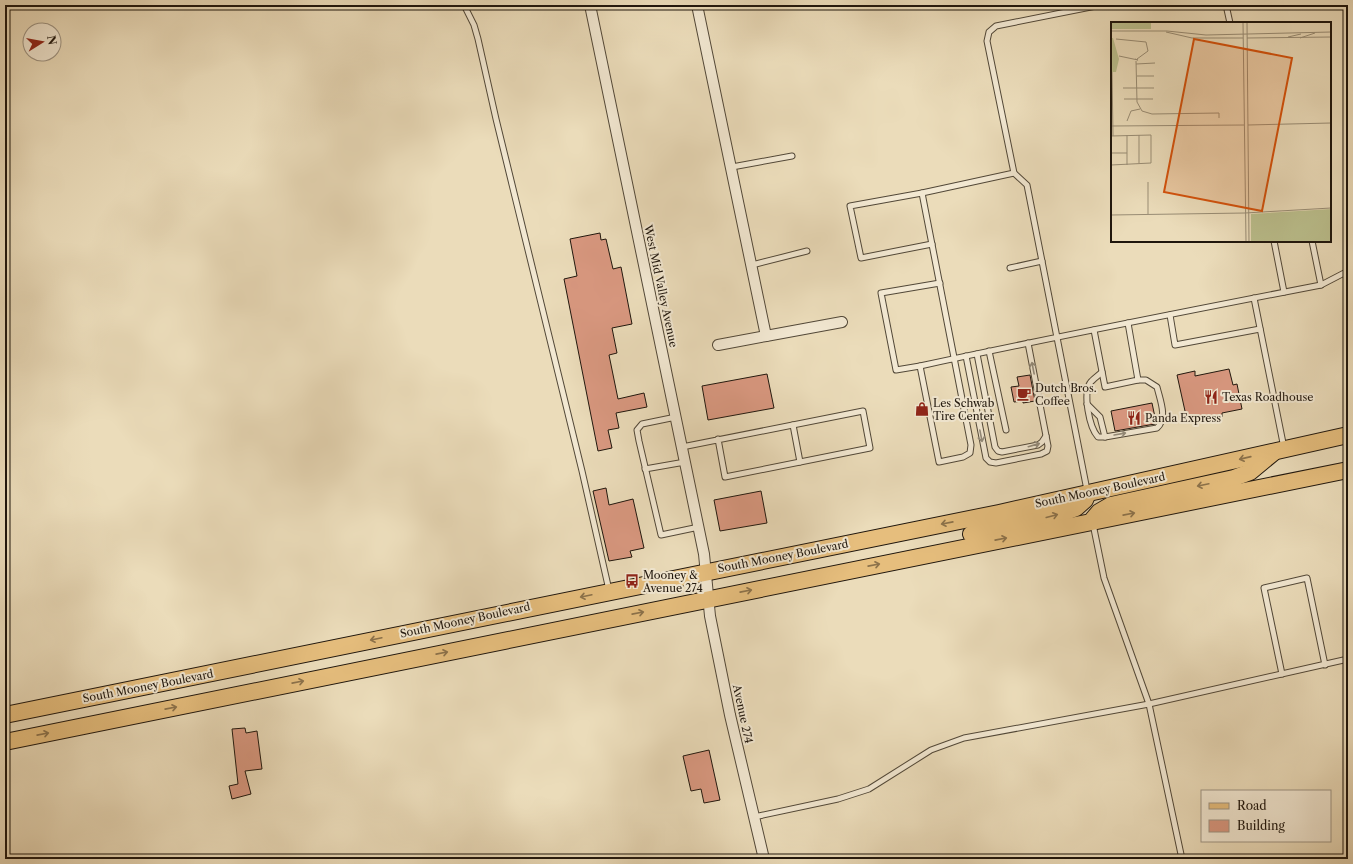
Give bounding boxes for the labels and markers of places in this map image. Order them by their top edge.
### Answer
place label: Dutch Bros. Coffee [1035,381,1097,408]
cafe icon: Dutch Bros. Coffee [1016,386,1032,402]
restaurant icon: Texas Roadhouse [1203,389,1219,405]
place label: Texas Roadhouse [1222,390,1313,404]
place label: Les Schwab Tire Center [933,396,995,423]
shop icon: Les Schwab Tire Center [914,401,930,417]
restaurant icon: Panda Express [1126,410,1142,426]
place label: Panda Express [1145,411,1221,425]
place label: Mooney & Avenue 274 [642,568,703,595]
bus stop icon: Mooney & Avenue 274 [624,573,640,589]

